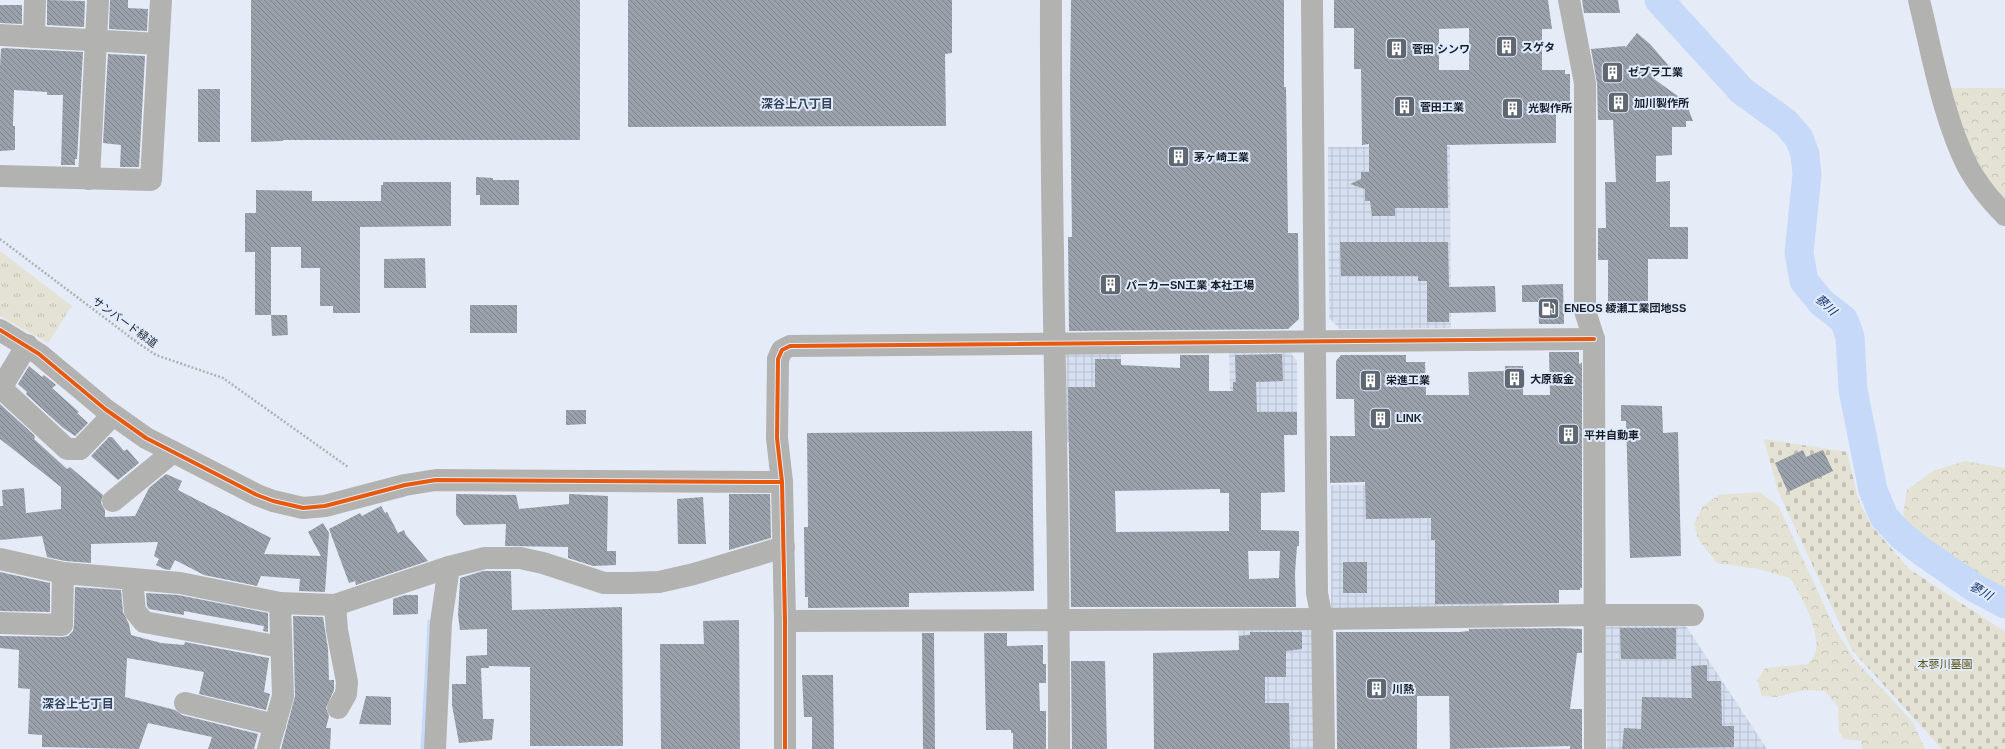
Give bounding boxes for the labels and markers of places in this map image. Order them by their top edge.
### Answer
building icon: スゲタ [1493,34,1519,60]
building icon: 菅田 シンワ [1384,36,1410,62]
place label: スゲタ [1522,41,1555,53]
place label: 菅田 シンワ [1412,43,1470,55]
building icon: ゼブラ工業 [1599,59,1625,85]
place label: ゼブラ工業 [1628,66,1683,78]
building icon: 加川製作所 [1606,90,1632,116]
building icon: 菅田工業 [1391,94,1417,120]
building icon: 光製作所 [1499,95,1525,121]
place label: 加川製作所 [1634,97,1689,109]
place label: 菅田工業 [1420,101,1464,113]
place label: 光製作所 [1528,102,1572,114]
building icon: 茅ヶ崎工業 [1166,144,1192,170]
place label: 茅ヶ崎工業 [1194,151,1249,163]
building icon: パーカーSN工業 本社工場 [1097,272,1123,298]
place label: パーカーSN工業 本社工場 [1126,279,1254,291]
fuel station icon: ENEOS 綾瀬工業団地SS [1536,295,1562,321]
place label: ENEOS 綾瀬工業団地SS [1564,302,1686,314]
building icon: 大原鈑金 [1501,366,1527,392]
building icon: 栄進工業 [1358,367,1384,393]
place label: 大原鈑金 [1530,373,1574,385]
place label: 栄進工業 [1386,374,1430,386]
building icon: LINK [1367,405,1393,431]
place label: LINK [1396,412,1422,424]
building icon: 平井自動車 [1555,422,1581,448]
place label: 平井自動車 [1584,429,1639,441]
building icon: 川熱 [1364,676,1390,702]
place label: 川熱 [1392,683,1415,695]

